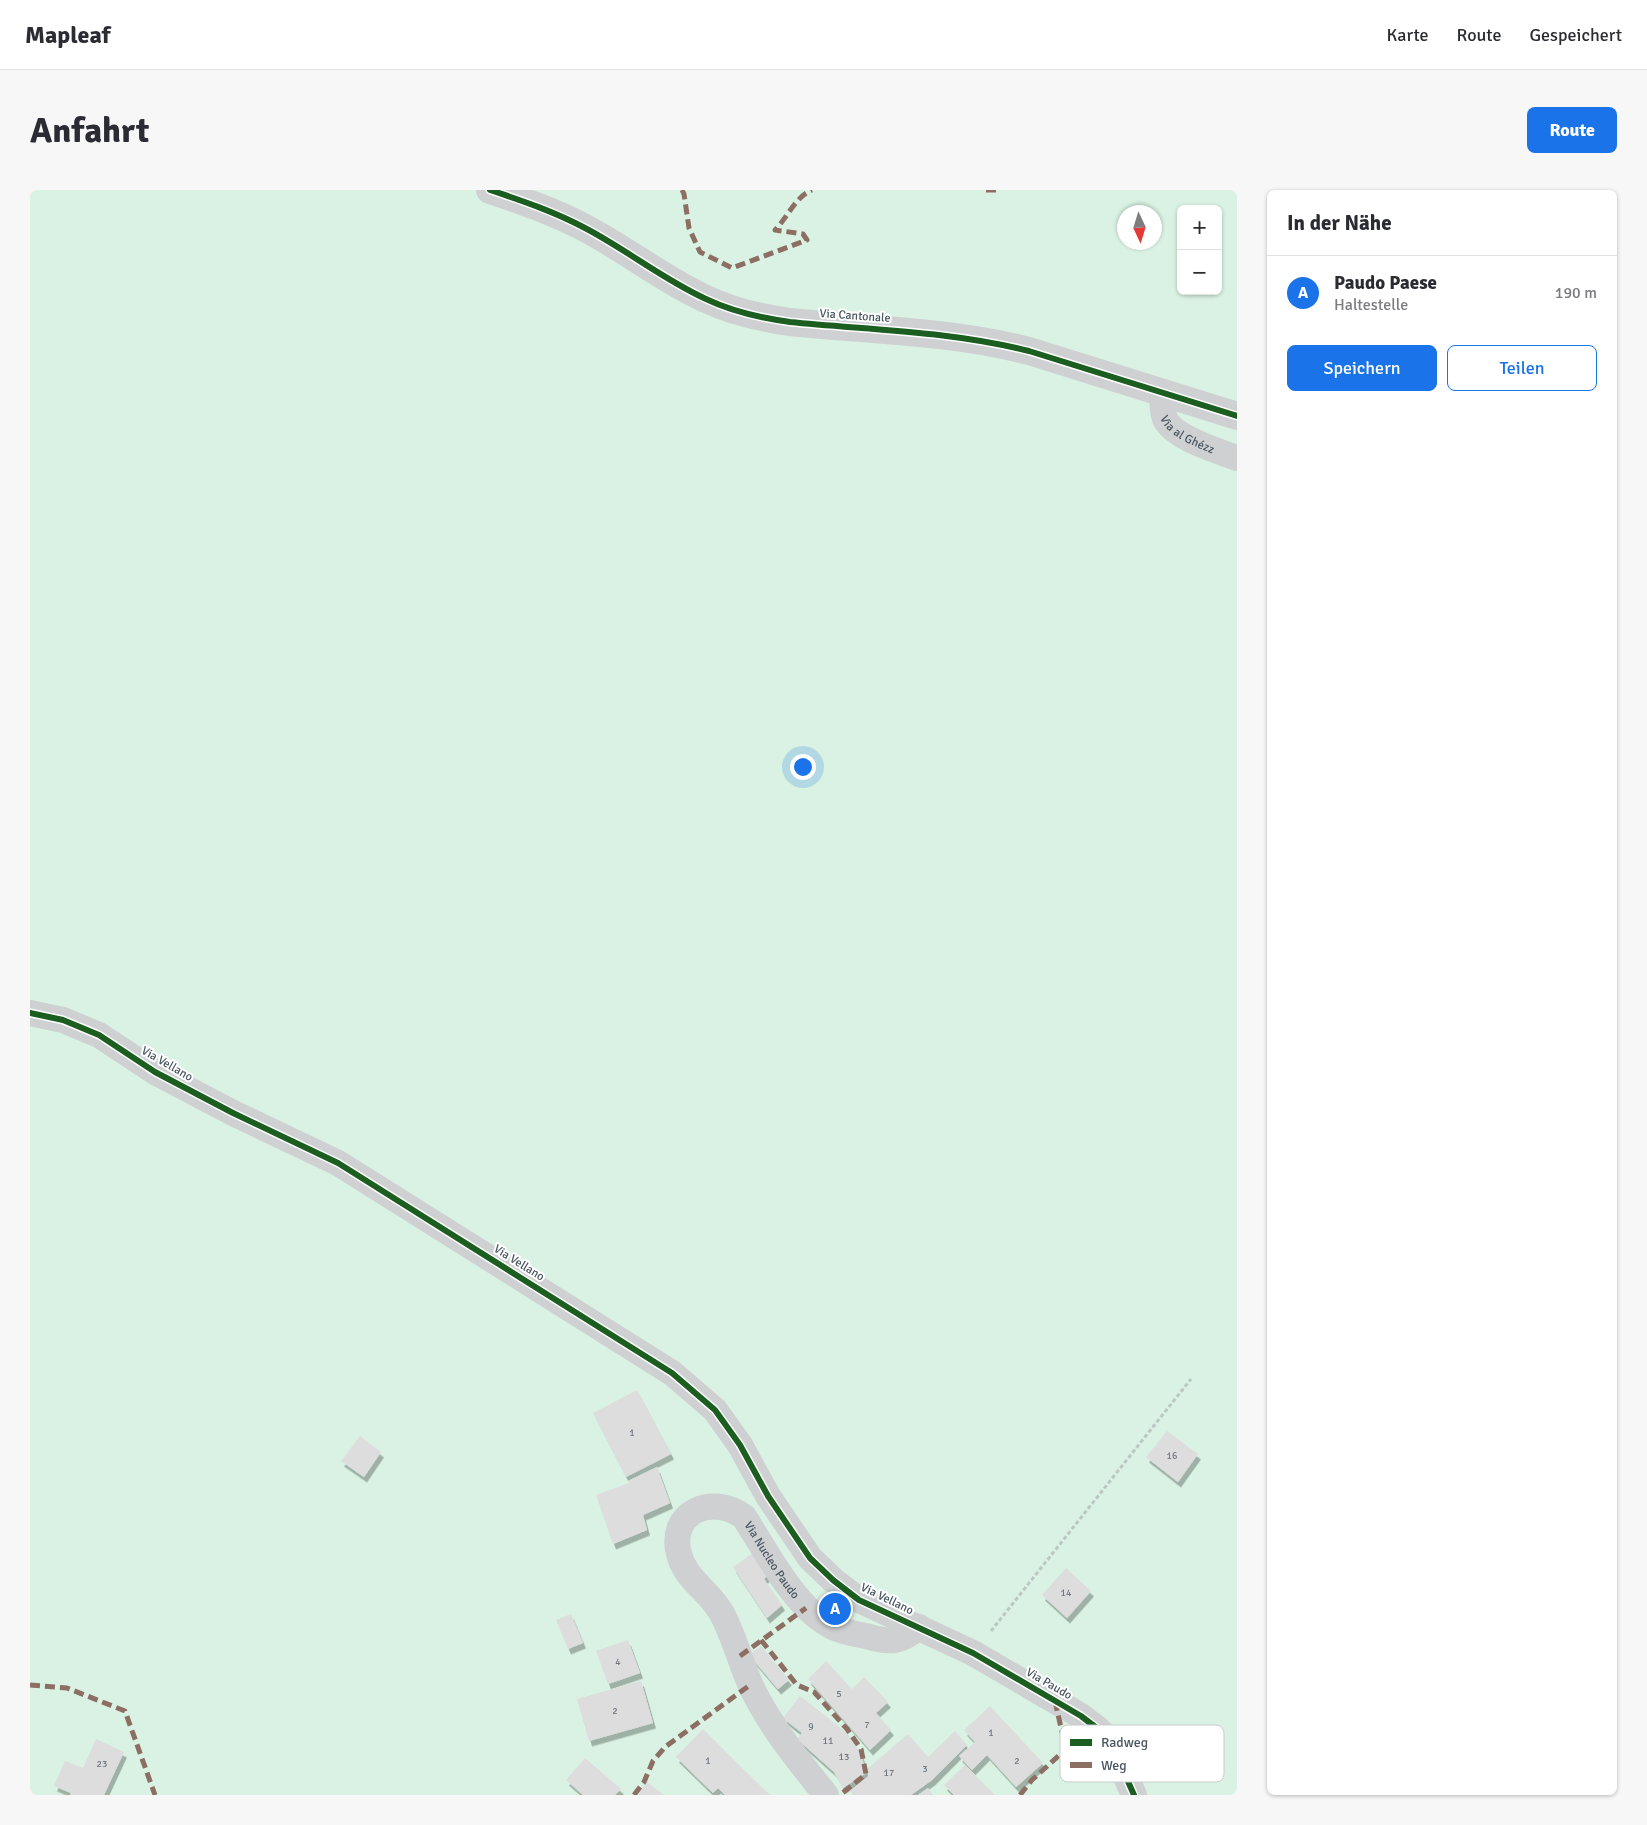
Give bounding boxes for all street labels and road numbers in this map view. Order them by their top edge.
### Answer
street label: Via Cantonale [819,306,891,326]
street label: Via al Ghézz [1157,413,1217,457]
street label: Via Vellano [139,1043,195,1085]
street label: Via Vellano [491,1242,547,1284]
street label: Via Nucleo Paudo [741,1518,803,1602]
street label: Via Vellano [858,1580,916,1618]
street label: Via Paudo [1023,1665,1075,1703]

